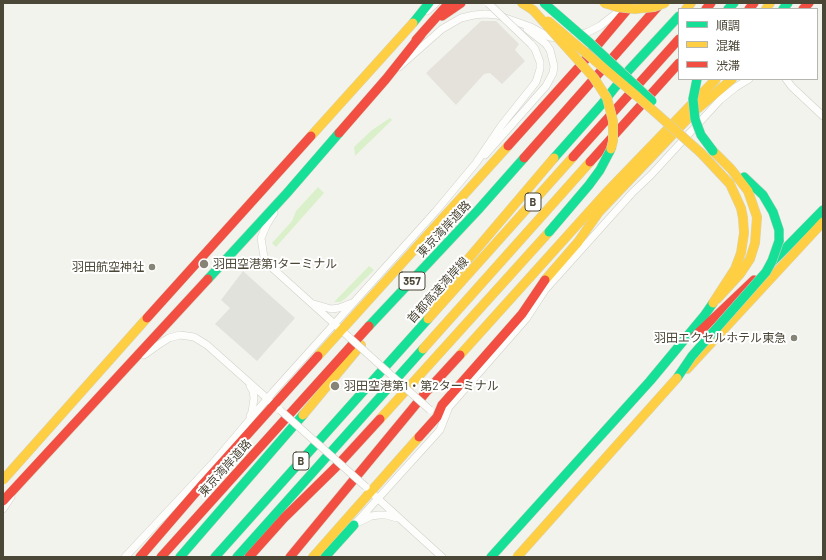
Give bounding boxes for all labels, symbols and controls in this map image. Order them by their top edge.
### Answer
legend [678,8,818,80]
text: 順調 [716,18,740,32]
text: 混雑 [716,38,740,52]
text: 渋滞 [716,58,740,72]
road number: B [525,193,541,211]
street label: 東京湾岸道路 [414,198,474,260]
street label: 首都高速湾岸線 [405,254,471,326]
place label: 羽田空港第1ターミナル [213,257,337,271]
marker: 羽田空港第1ターミナル [198,258,210,270]
place label: 羽田航空神社 [72,260,144,274]
marker: 羽田航空神社 [147,262,157,272]
road number: 357 [399,272,425,290]
place label: 羽田エクセルホテル東急 [654,331,786,345]
marker: 羽田エクセルホテル東急 [789,333,799,343]
place label: 羽田空港第1・第2ターミナル [344,379,499,393]
marker: 羽田空港第1・第2ターミナル [329,380,341,392]
street label: 東京湾岸道路 [196,436,254,500]
road number: B [293,452,309,470]

